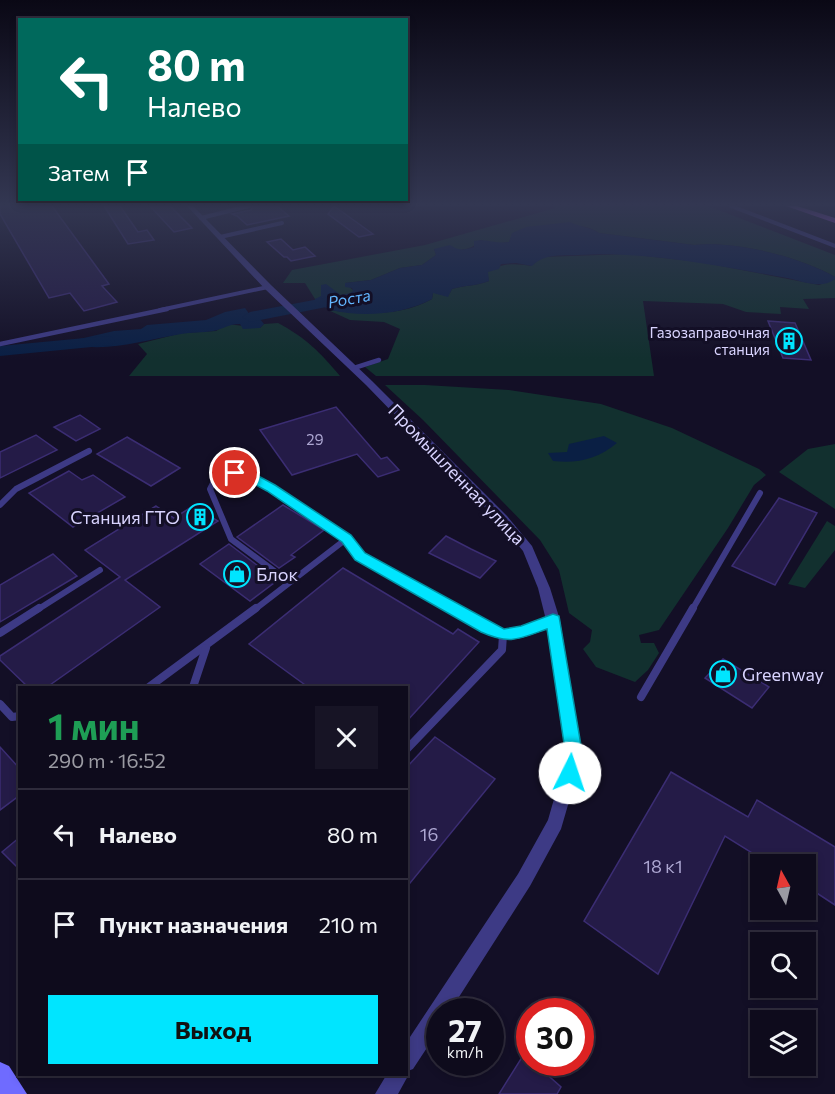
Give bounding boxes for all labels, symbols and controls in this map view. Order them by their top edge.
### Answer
text: 80 m [147,38,246,90]
icon: left [48,42,126,120]
text: Налево [147,90,242,123]
icon: arrive [121,156,154,189]
text: Затем [48,159,109,186]
water label: Роста [326,285,372,311]
place label: Газозаправочная станция [650,323,770,358]
building icon: Газозаправочная станция [774,326,804,356]
street label: Промышленная улица [384,399,530,549]
house number: 29 [306,430,324,448]
pin [209,447,260,498]
icon: arrive [218,456,251,489]
building icon: Станция ГТО [185,502,215,532]
place label: Станция ГТО [70,506,180,528]
shop icon: Блок [222,559,252,589]
place label: Блок [256,563,298,585]
shop icon: Greenway [708,659,738,689]
place label: Greenway [742,663,824,685]
text: 1 мин [48,703,140,747]
button: close [315,706,378,769]
position arrow [538,741,602,805]
text: 290 m · 16:52 [48,748,166,772]
icon: left [48,818,81,851]
text: Налево [99,821,177,848]
text: 80 m [327,821,378,848]
house number: 16 [420,823,438,845]
north arrow [750,854,816,920]
map controls [750,854,816,1076]
house number: 18 к1 [643,855,683,877]
icon: arrive [48,908,81,941]
text: Пункт назначения [99,911,288,938]
text: 210 m [319,911,378,938]
button: search [750,932,816,998]
button: Выход [48,995,378,1064]
speed limit sign: 30 [516,998,594,1076]
button: layers [750,1010,816,1076]
text: 27 [448,1011,482,1048]
text: km/h [447,1043,483,1061]

